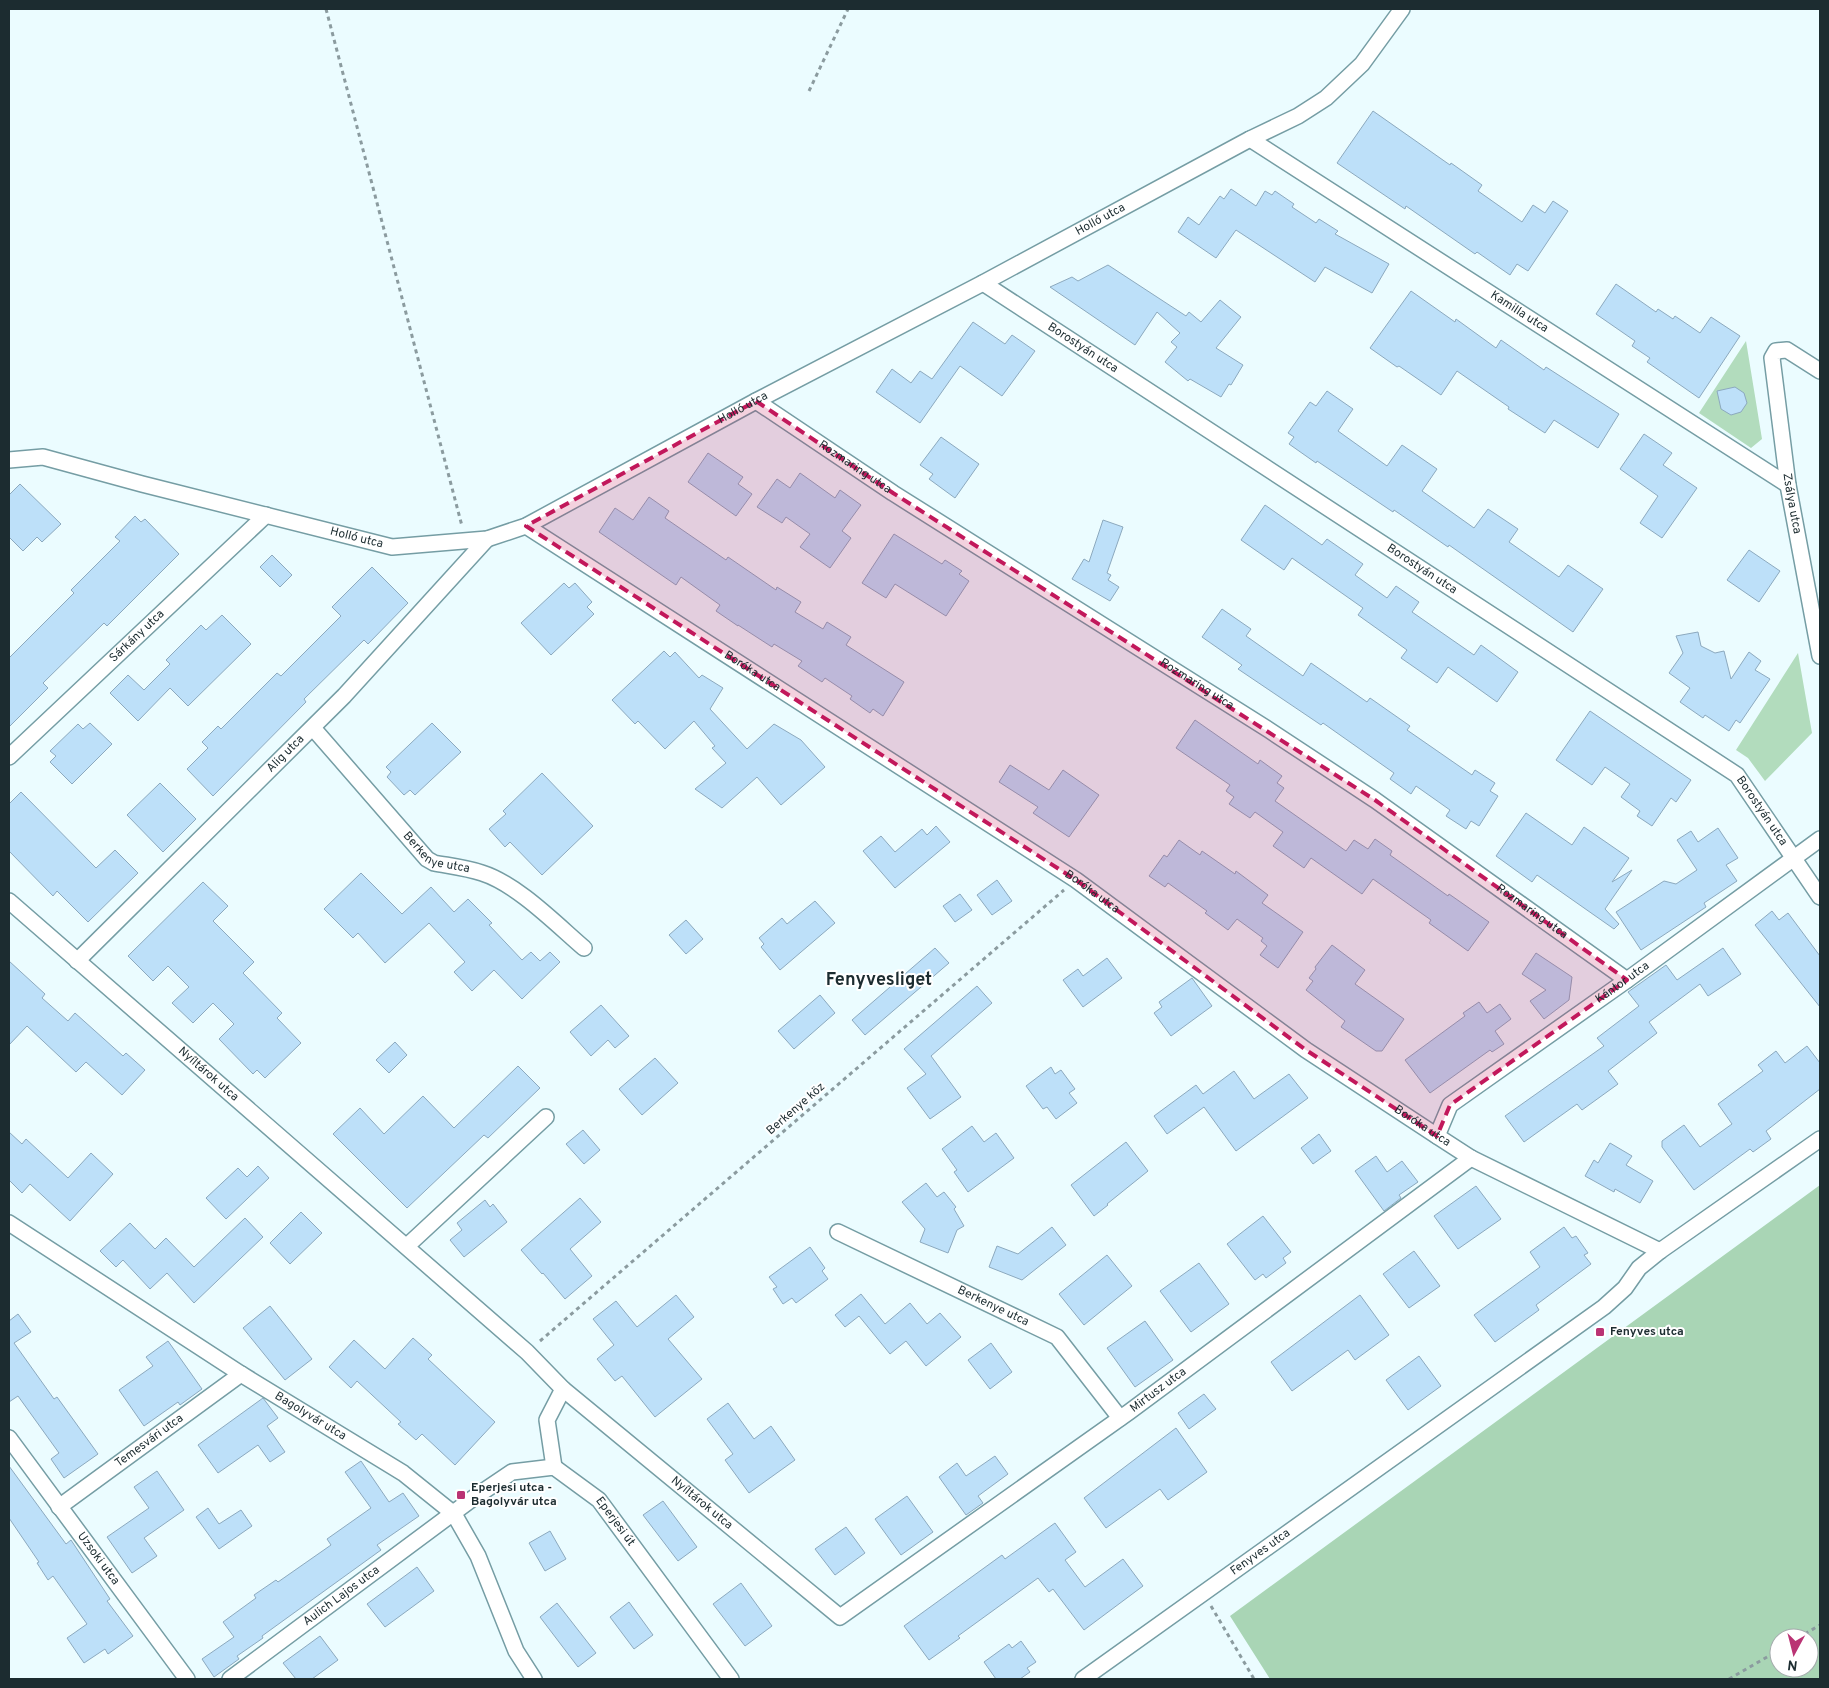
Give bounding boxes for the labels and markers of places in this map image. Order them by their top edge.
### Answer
place label: Fenyves utca [1610,1324,1684,1340]
marker: Fenyves utca [1594,1326,1606,1338]
place label: Eperjesi utca - Bagolyvár utca [471,1480,557,1510]
marker: Eperjesi utca - Bagolyvár utca [455,1489,467,1501]

